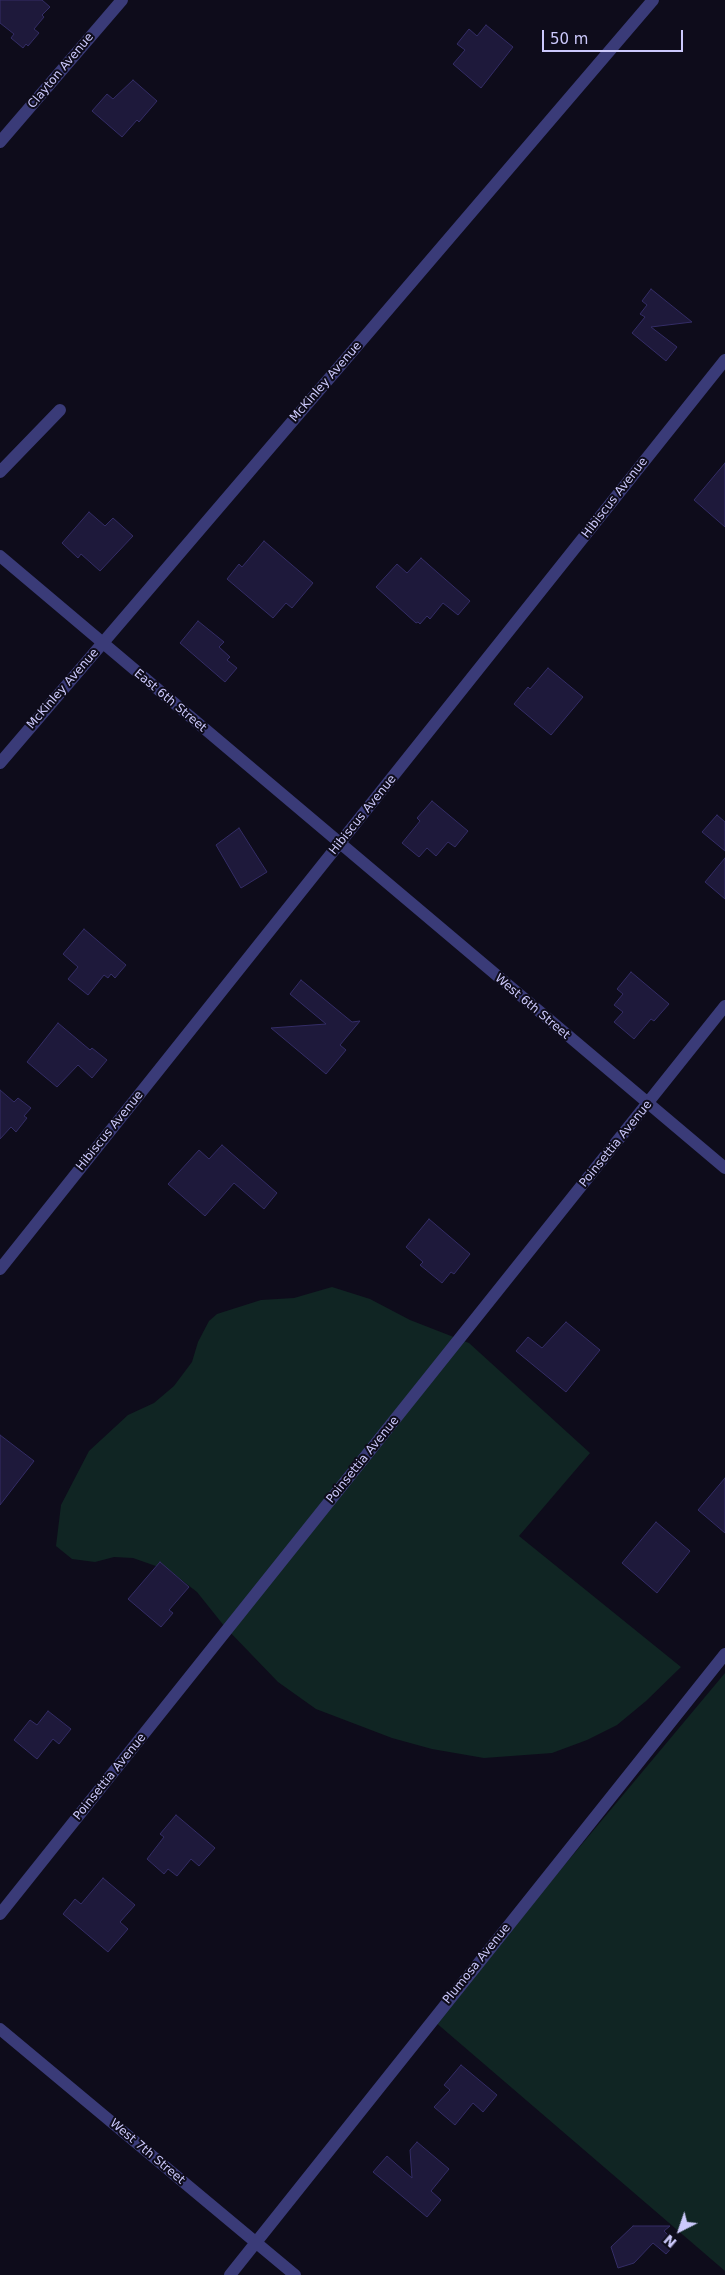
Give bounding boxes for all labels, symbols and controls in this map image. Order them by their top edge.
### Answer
scale bar [545,20,686,52]
street label: Clayton Avenue [25,30,97,112]
text: 50 m [550,30,588,48]
street label: McKinley Avenue [287,339,365,425]
street label: Hibiscus Avenue [579,455,651,541]
street label: McKinley Avenue [24,646,102,732]
street label: East 6th Street [131,667,209,735]
street label: Hibiscus Avenue [326,772,400,858]
street label: West 6th Street [492,971,572,1043]
street label: Hibiscus Avenue [73,1088,147,1174]
street label: Poinsettia Avenue [577,1098,655,1190]
street label: Poinsettia Avenue [324,1414,402,1506]
street label: Poinsettia Avenue [71,1731,149,1823]
street label: Plumosa Avenue [440,1921,514,2007]
street label: West 7th Street [107,2116,187,2188]
north arrow [655,2205,705,2255]
text: N [660,2231,680,2251]

